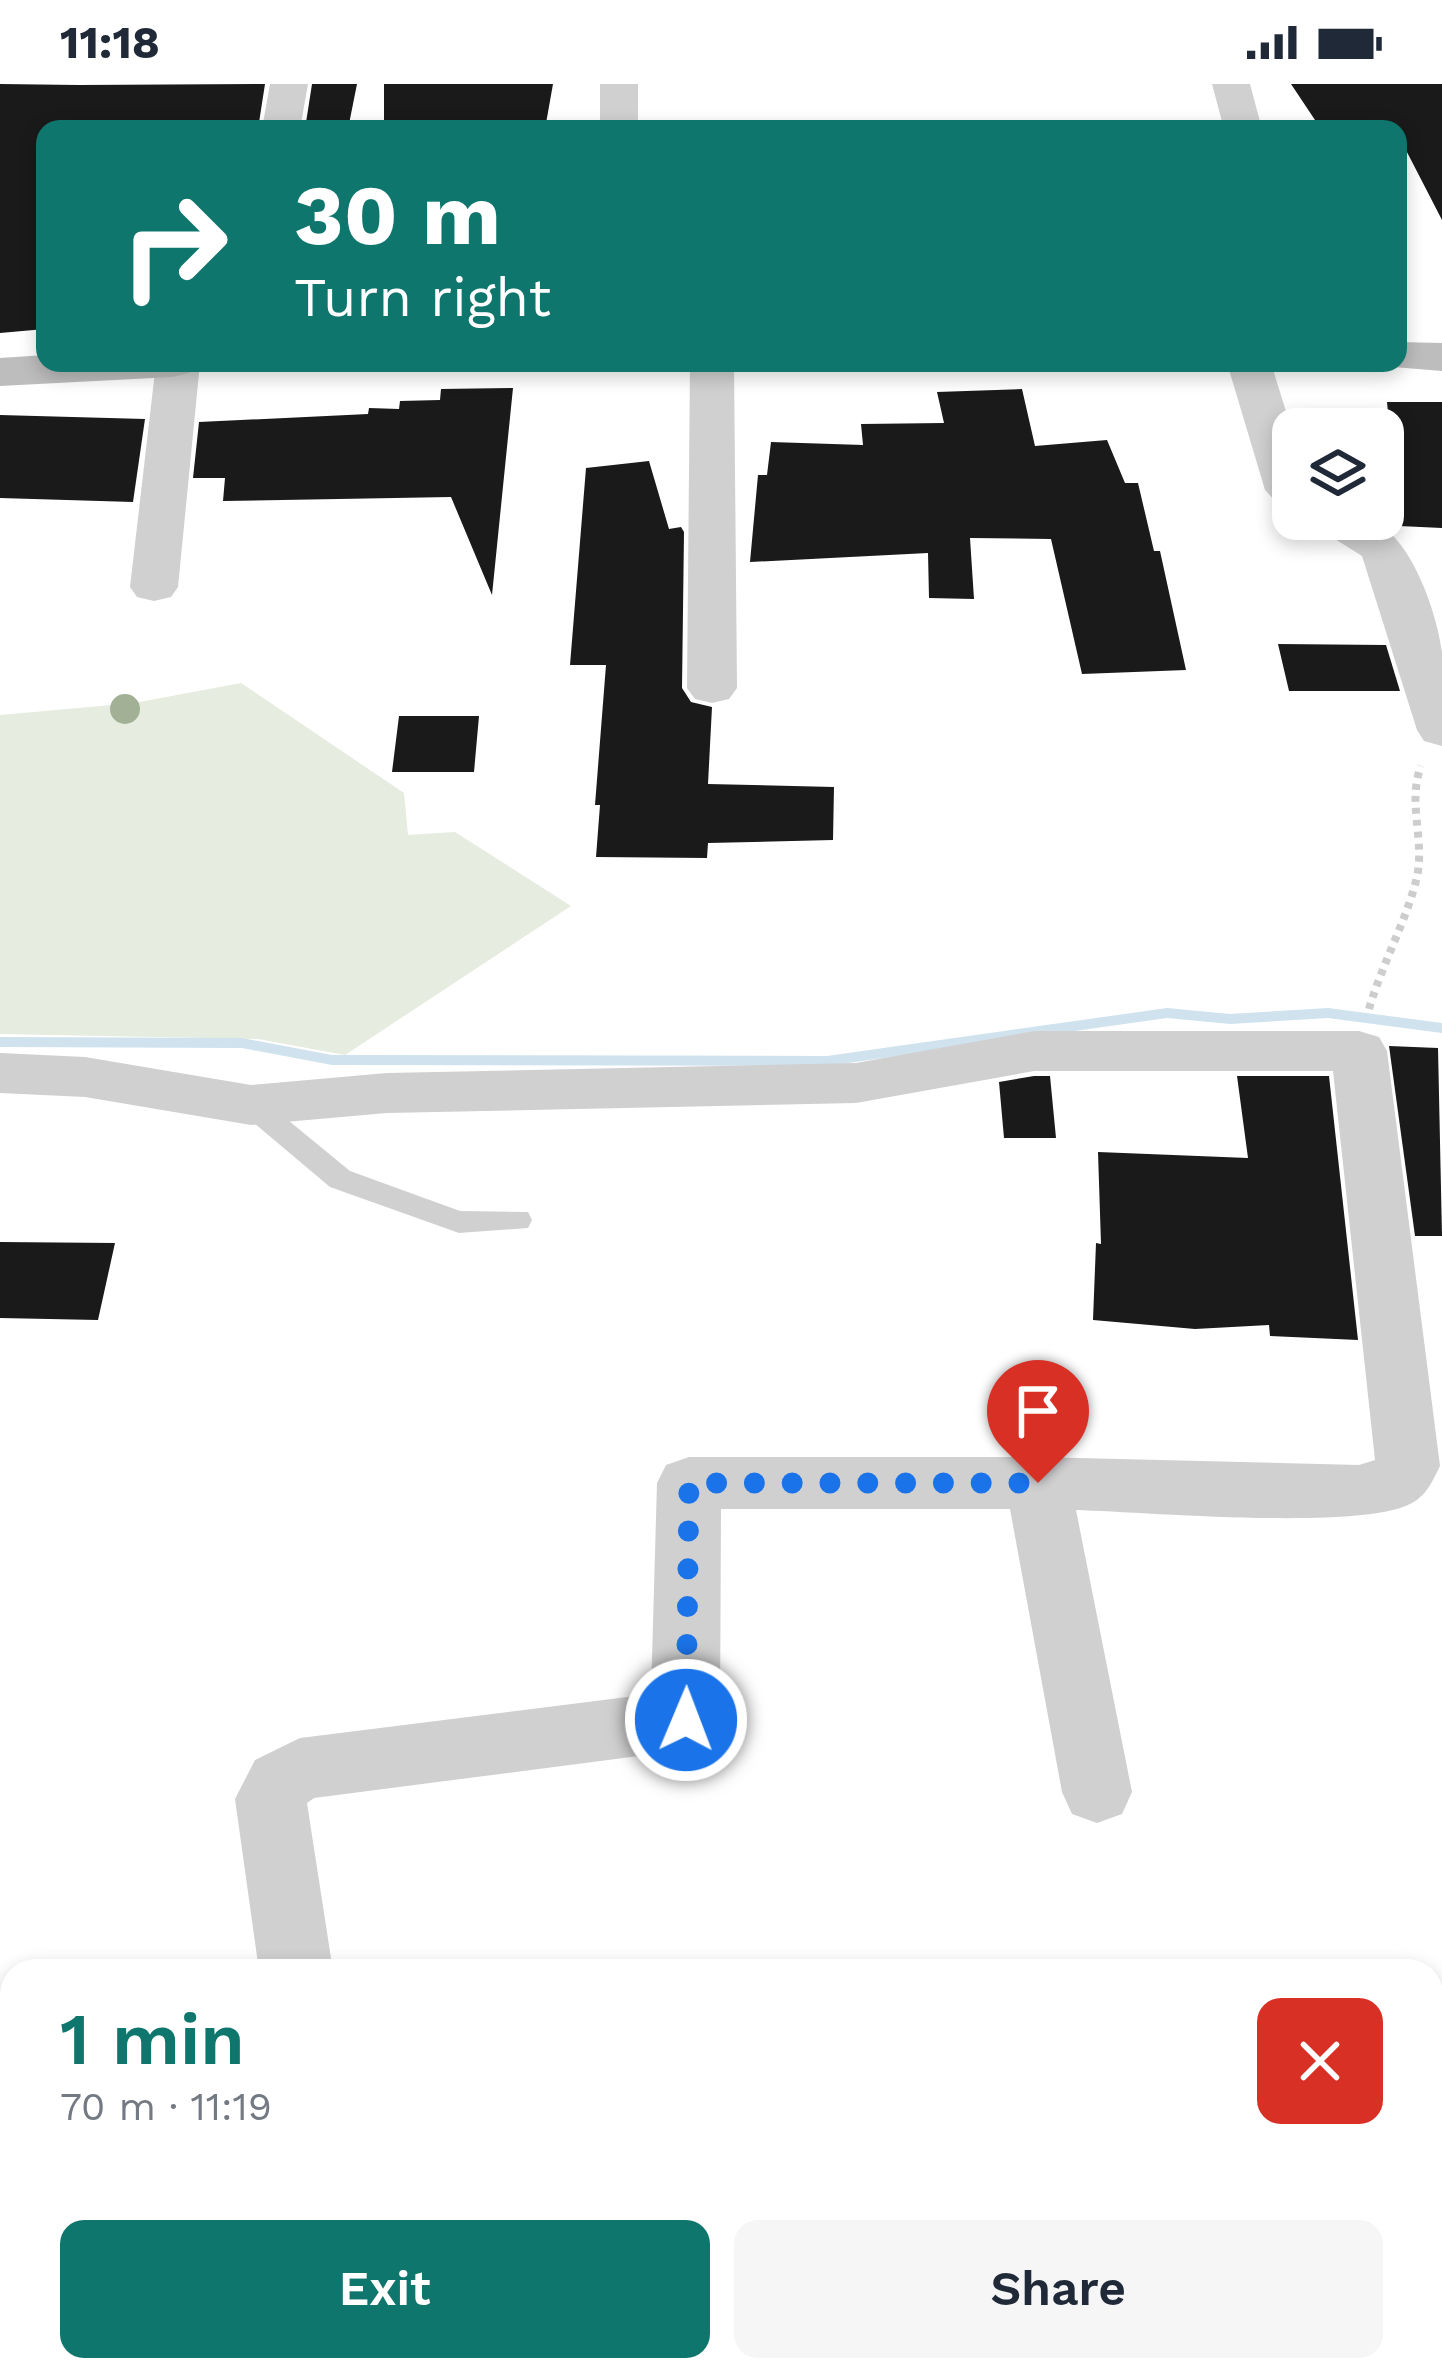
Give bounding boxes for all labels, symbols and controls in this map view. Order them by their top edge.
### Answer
text: 11:18 [60,16,160,69]
text: 30 m [294,166,501,264]
icon: right [96,168,252,324]
text: Turn right [294,266,551,329]
map controls [1272,408,1404,540]
button: layers [1272,408,1404,540]
pin [987,1360,1089,1483]
icon: arrive [1005,1378,1071,1444]
position arrow [623,1657,749,1783]
text: 1 min [60,1997,245,2081]
button: close [1257,1998,1383,2124]
text: 70 m · 11:19 [60,2084,272,2129]
button: Exit [60,2220,710,2358]
button: Share [734,2220,1383,2358]

